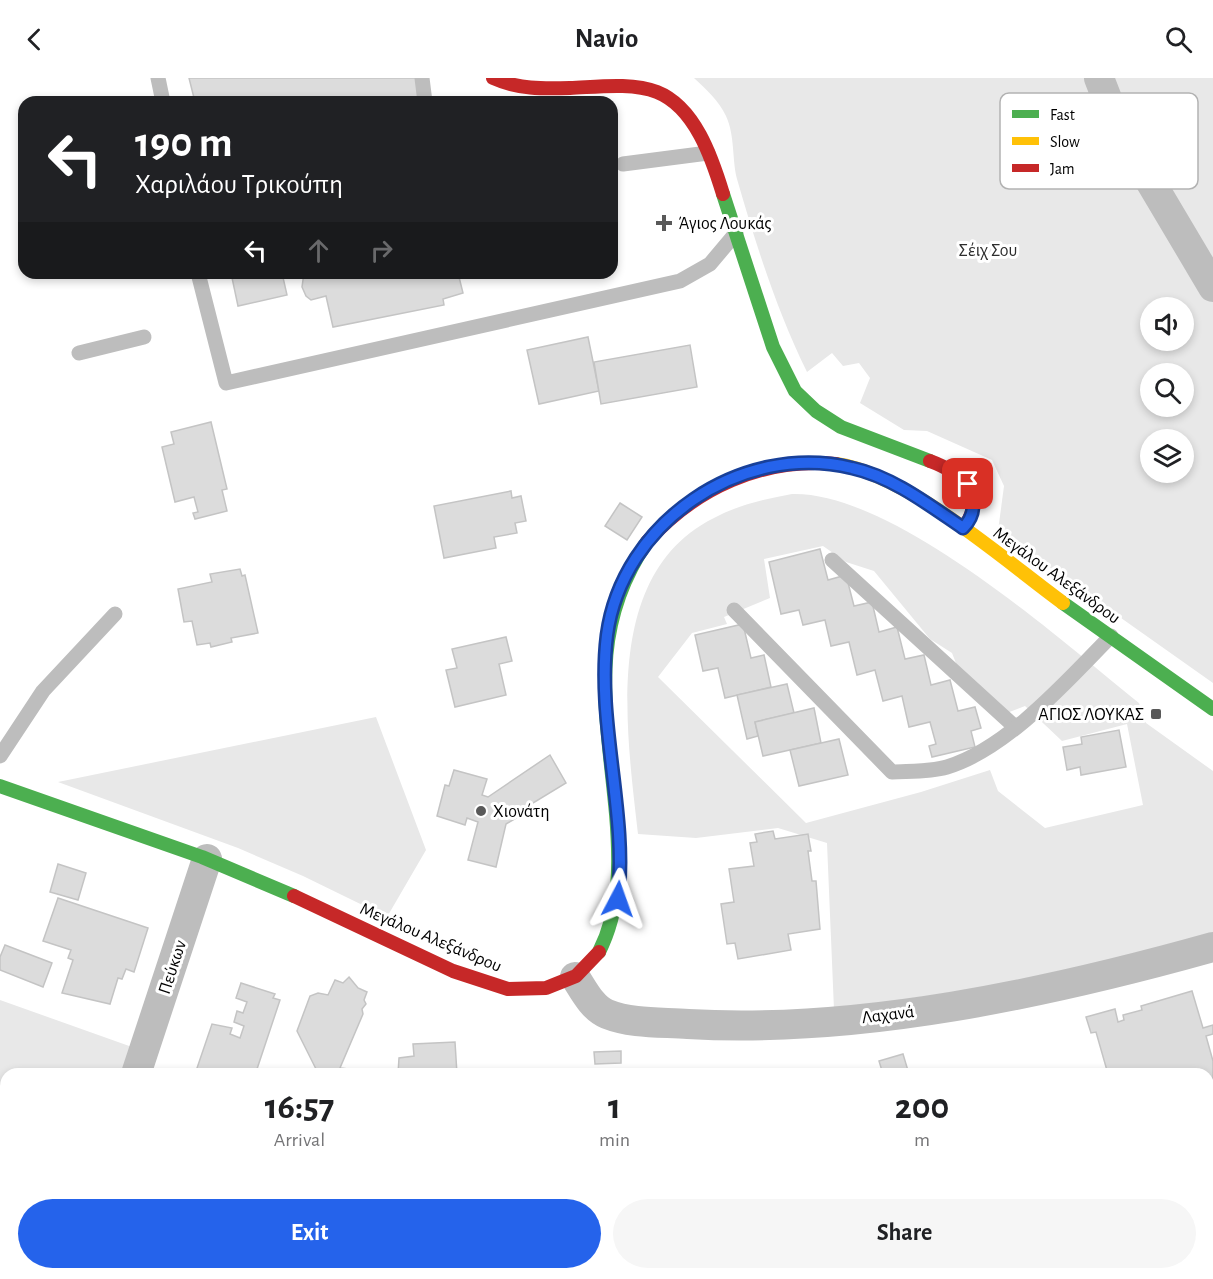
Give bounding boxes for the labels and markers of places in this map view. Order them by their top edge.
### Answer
marker: Άγιος Λουκάς [655,214,673,232]
place label: Άγιος Λουκάς [678,215,772,233]
pin [942,458,993,509]
place label: ΑΓΙΟΣ ΛΟΥΚΑΣ [1038,706,1144,724]
marker: ΑΓΙΟΣ ΛΟΥΚΑΣ [1149,707,1163,721]
place label: Χιονάτη [493,803,550,821]
marker: Χιονάτη [474,804,488,818]

